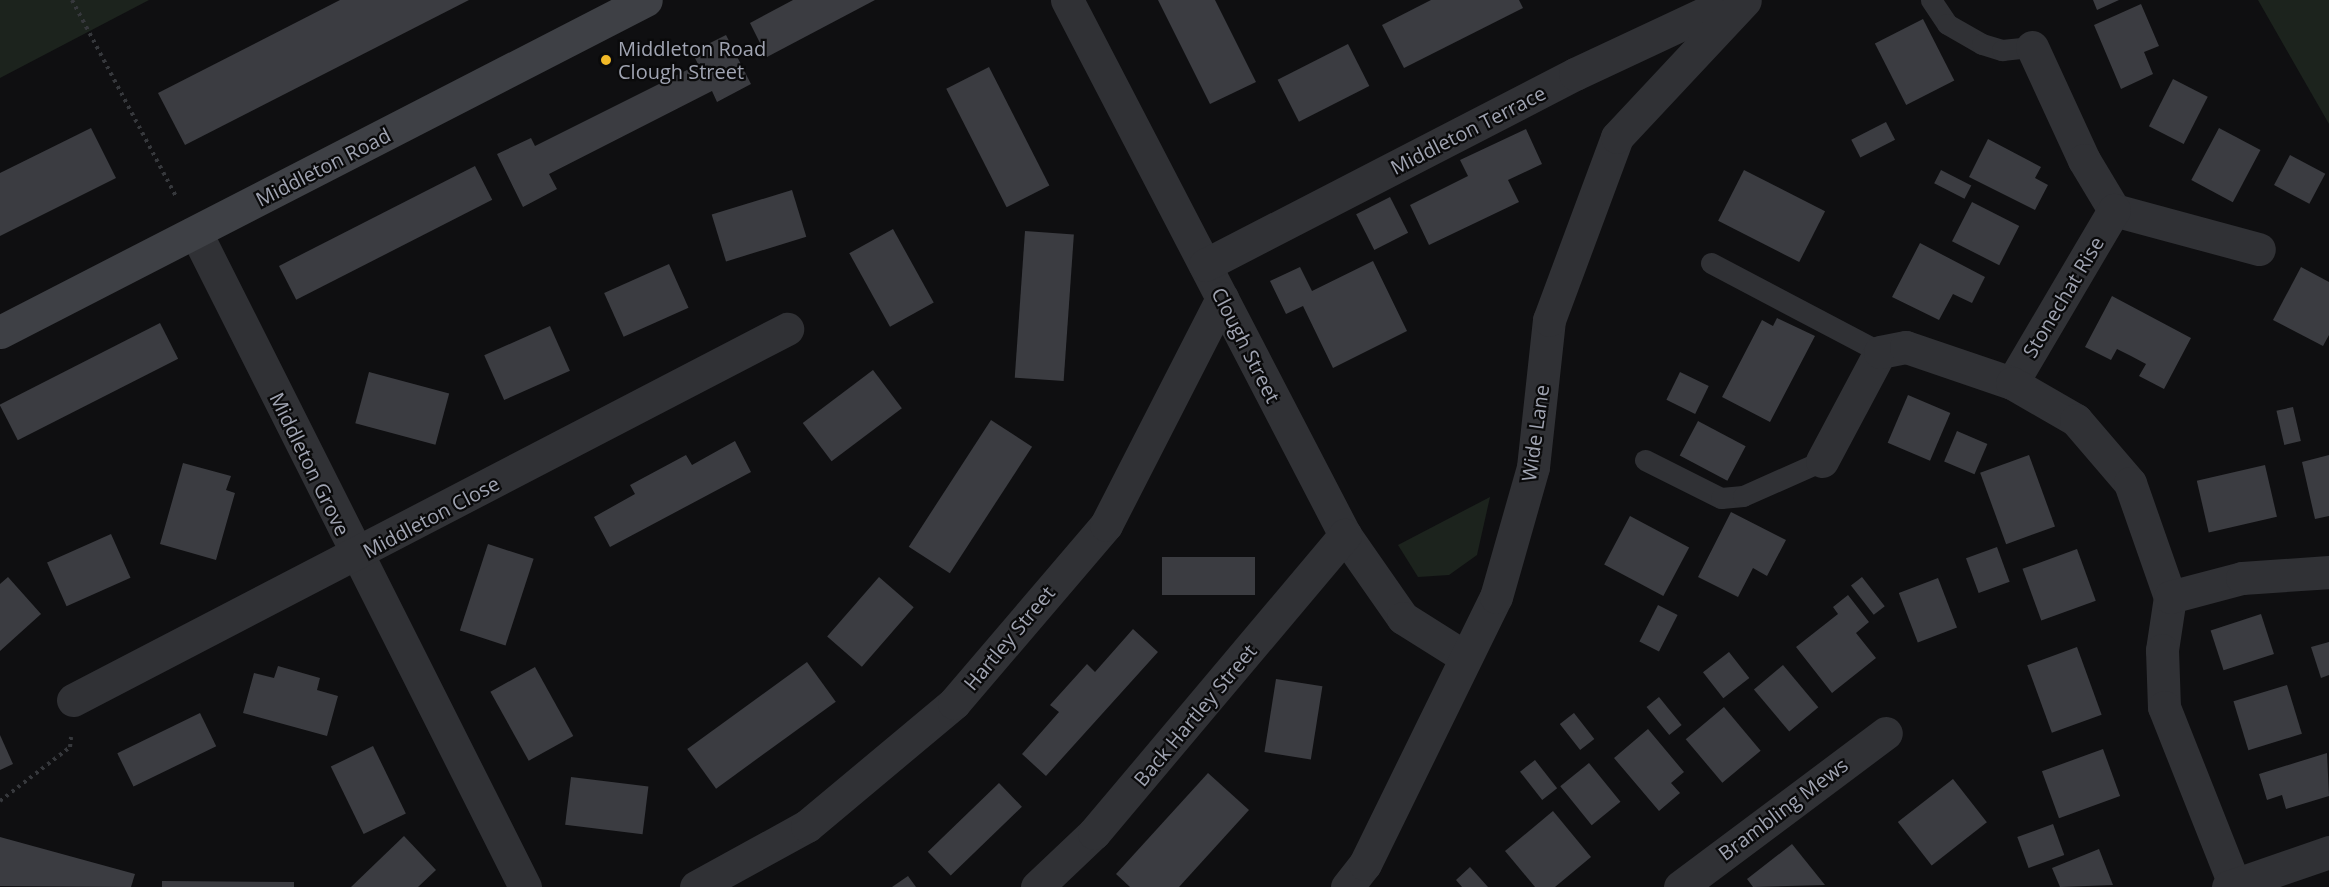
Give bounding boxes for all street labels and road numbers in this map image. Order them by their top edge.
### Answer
street label: Middleton Terrace [1386,81,1550,179]
street label: Middleton Road [252,123,394,211]
street label: Stonechat Rise [2017,232,2109,362]
street label: Clough Street [1207,283,1285,407]
street label: Wide Lane [1516,383,1554,483]
street label: Middleton Grove [265,388,355,540]
street label: Middleton Close [359,471,503,563]
street label: Hartley Street [959,581,1059,695]
street label: Back Hartley Street [1129,639,1261,791]
street label: Brambling Mews [1714,753,1852,865]

